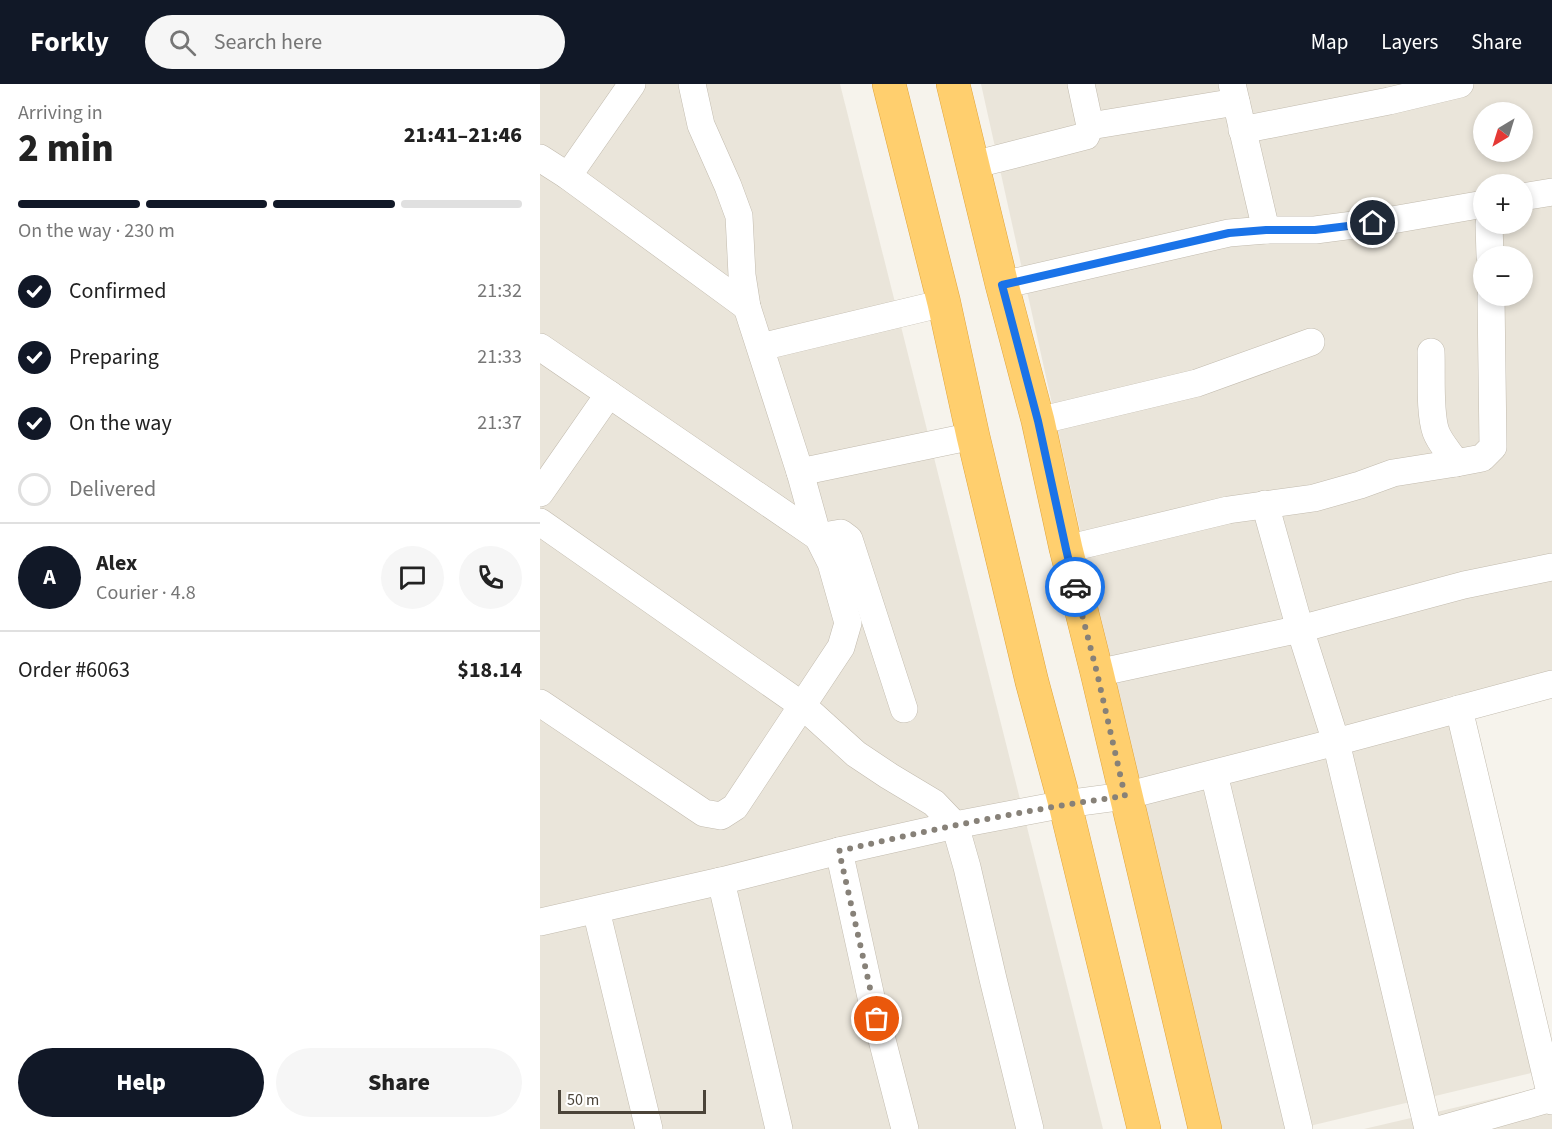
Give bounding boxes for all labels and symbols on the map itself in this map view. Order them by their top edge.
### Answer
north arrow [1473,102,1533,162]
pin [1347,197,1398,248]
courier [1045,557,1105,617]
pin [851,993,902,1044]
scale bar [558,1087,706,1114]

